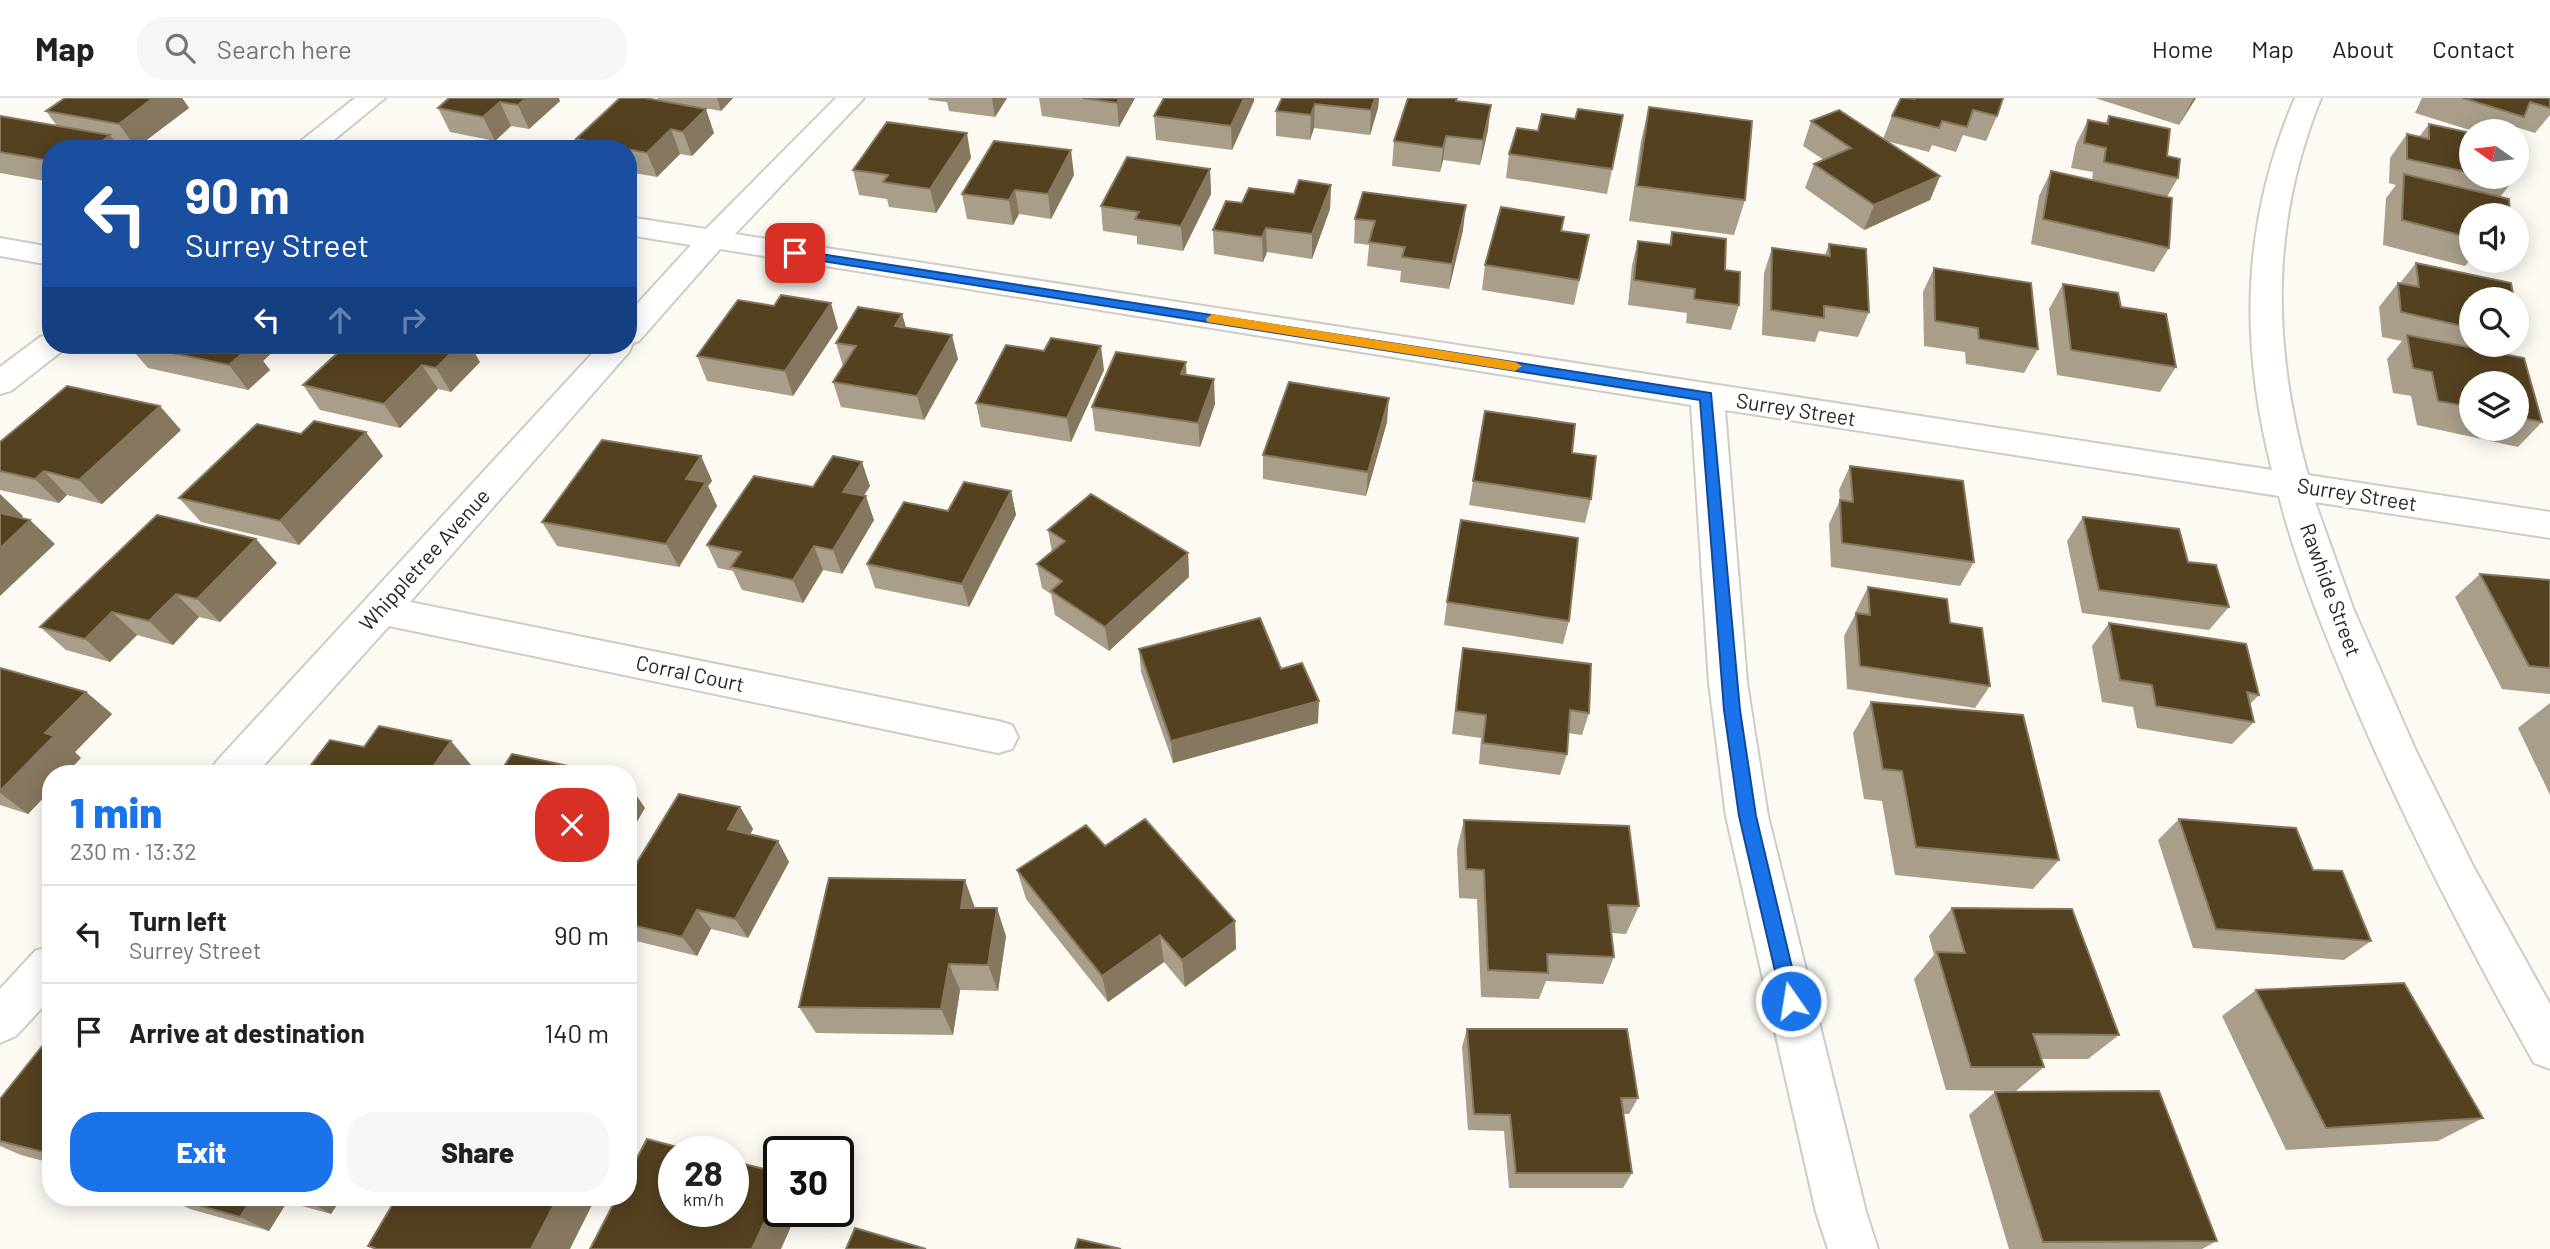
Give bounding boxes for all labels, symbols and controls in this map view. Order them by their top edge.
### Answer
search box [137,17,627,80]
text: Map [35,28,95,68]
icon: search [161,29,199,67]
text: Search here [217,33,352,64]
text: Home [2152,34,2213,63]
text: Map [2251,34,2294,63]
text: About [2332,34,2394,63]
text: Contact [2432,34,2515,63]
north arrow [2459,119,2529,189]
map controls [2459,119,2529,441]
text: 90 m [185,165,290,224]
icon: left [70,168,161,259]
button: sound [2459,203,2529,273]
pin [765,223,825,283]
text: Surrey Street [185,225,369,263]
icon: arrive [776,234,814,272]
button: search [2459,287,2529,357]
icon: left [248,301,286,339]
icon: ahead [321,301,359,339]
icon: right [394,301,432,339]
button: layers [2459,371,2529,441]
street label: Surrey Street [1735,387,1858,430]
street label: Surrey Street [2296,472,2419,515]
street label: Whippletree Avenue [353,483,494,635]
street label: Rawhide Street [2296,520,2367,659]
street label: Corral Court [634,649,747,696]
text: 1 min [70,786,162,836]
button: close [535,788,609,862]
text: 230 m · 13:32 [70,837,197,865]
text: Turn left [129,905,227,936]
icon: left [70,915,108,953]
text: 90 m [554,919,609,950]
text: Surrey Street [129,936,261,964]
position arrow [1754,964,1828,1038]
icon: arrive [70,1013,108,1051]
text: Arrive at destination [129,1017,365,1048]
text: 140 m [544,1017,609,1048]
button: Exit [70,1112,333,1192]
button: Share [347,1112,609,1192]
speed limit sign: 30 [763,1136,854,1227]
text: 28 [684,1151,723,1193]
text: km/h [683,1188,724,1210]

